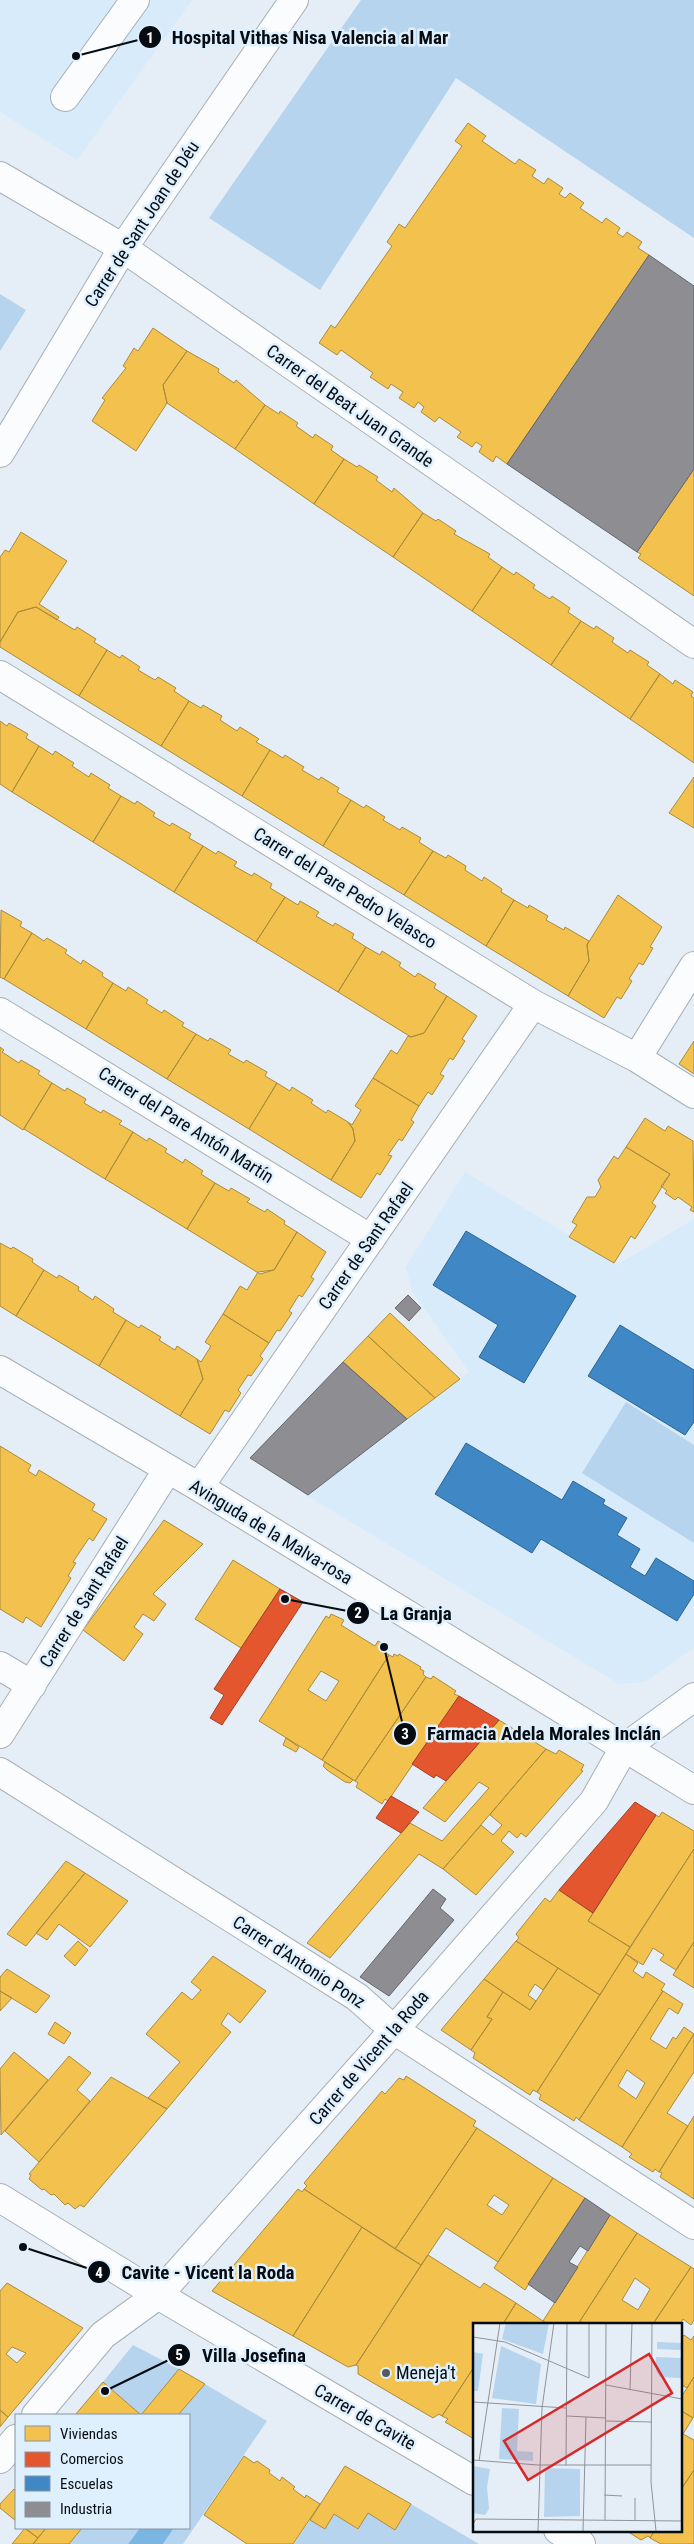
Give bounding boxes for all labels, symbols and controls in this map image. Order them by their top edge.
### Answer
callout: Hospital Vithas Nisa Valencia al Mar [137,20,459,54]
text: Hospital Vithas Nisa Valencia al Mar [172,26,448,49]
text: 1 [146,29,154,47]
street label: Carrer de Sant Joan de Déu [80,137,203,311]
street label: Carrer del Beat Juan Grande [263,340,438,471]
street label: Carrer del Pare Pedro Velasco [250,823,441,953]
street label: Carrer del Pare Antón Martín [95,1062,278,1187]
street label: Carrer de Sant Rafael [314,1178,417,1313]
street label: Avinguda de la Malva-rosa [186,1475,357,1589]
street label: Carrer de Sant Rafael [35,1532,132,1671]
callout: La Granja [345,1596,462,1630]
text: La Granja [380,1602,452,1625]
text: 2 [354,1604,362,1622]
callout: Farmacia Adela Morales Inclán [392,1717,671,1751]
text: Farmacia Adela Morales Inclán [427,1722,661,1745]
text: 3 [401,1725,409,1743]
street label: Carrer d'Antonio Ponz [229,1911,369,2012]
street label: Carrer de Vicent la Roda [304,1986,433,2129]
callout: Cavite - Vicent la Roda [87,2255,305,2289]
text: Cavite - Vicent la Roda [121,2261,295,2284]
text: 4 [95,2264,103,2282]
inset map [473,2323,682,2532]
callout: Villa Josefina [167,2338,316,2372]
text: Villa Josefina [202,2344,306,2367]
text: 5 [175,2346,183,2364]
place label: Meneja't [396,2362,456,2383]
marker: Meneja't [380,2367,392,2379]
street label: Carrer de Cavite [311,2379,420,2454]
legend [15,2414,190,2529]
text: Viviendas [60,2425,118,2443]
text: Comercios [60,2450,124,2468]
text: Escuelas [60,2475,113,2493]
text: Industria [60,2500,112,2518]

